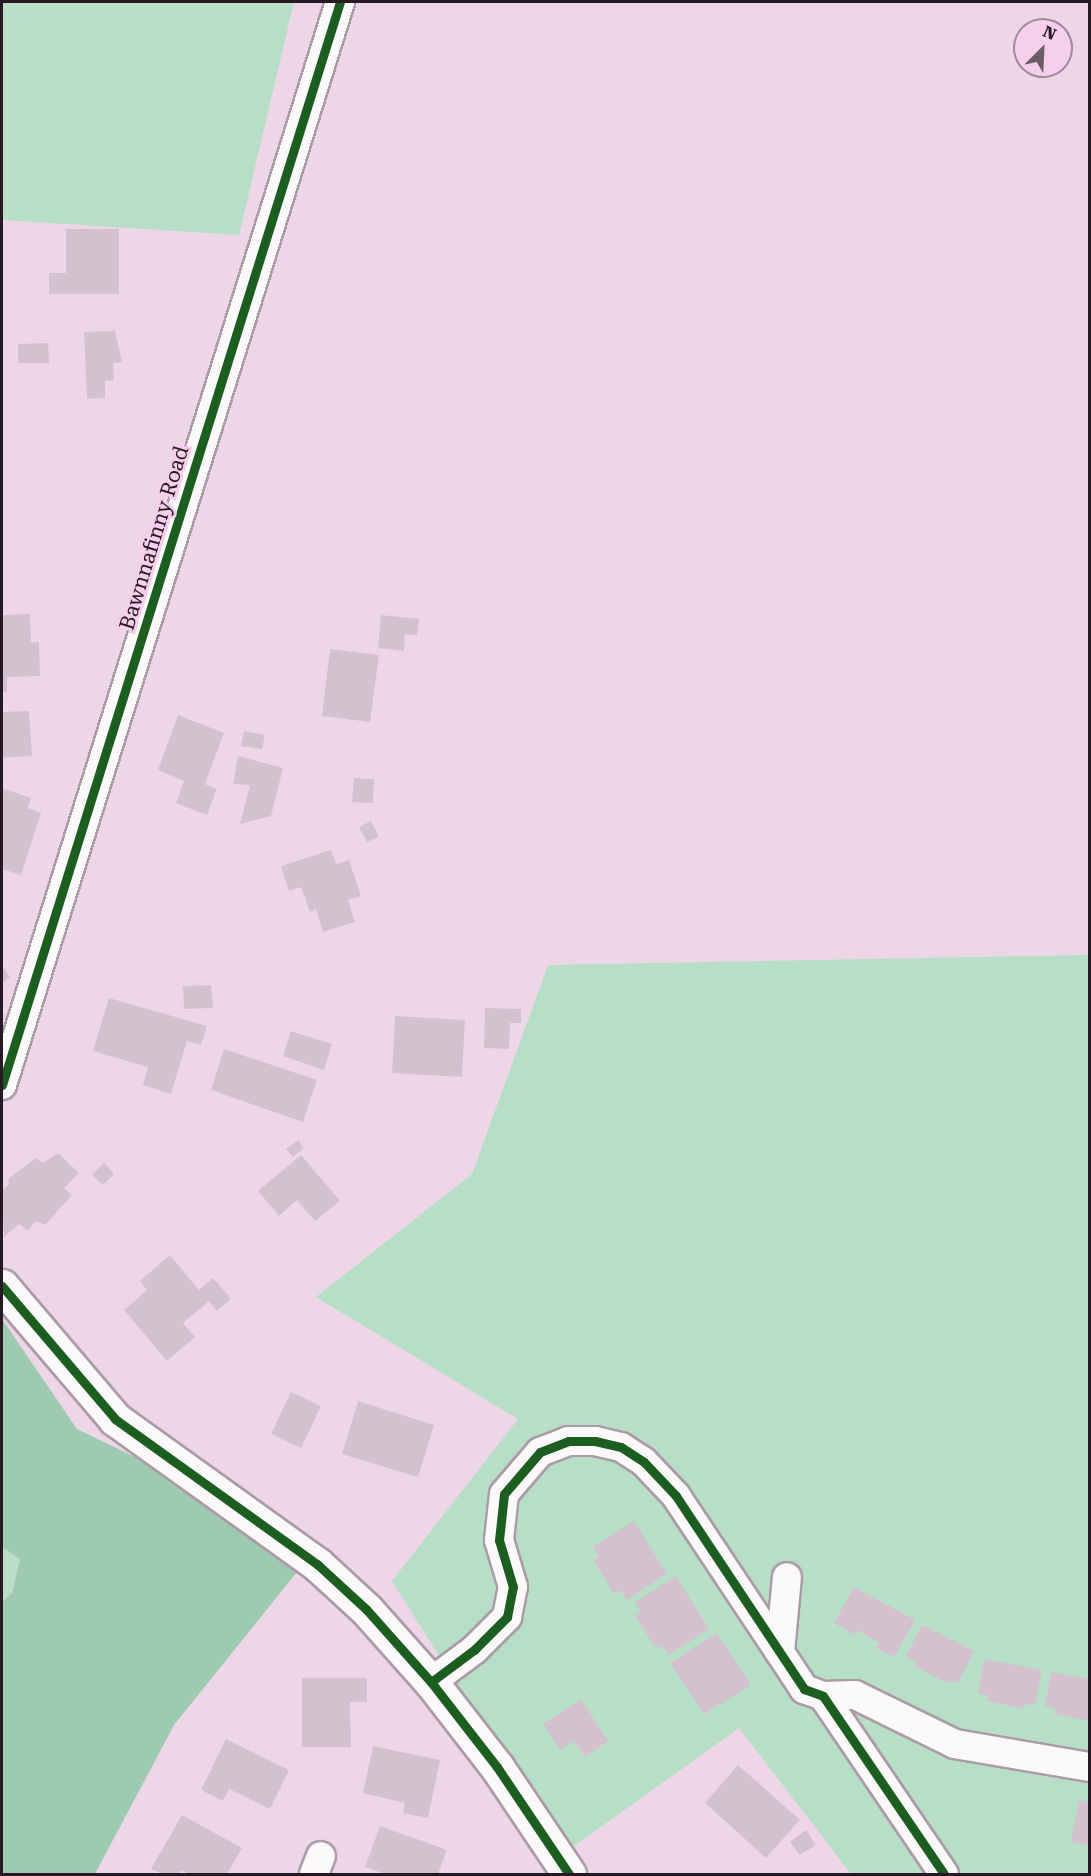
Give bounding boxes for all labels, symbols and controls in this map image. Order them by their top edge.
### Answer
north arrow [1013,18,1073,78]
text: N [1040,22,1059,44]
street label: Bawnnafinny Road [114,443,194,633]

